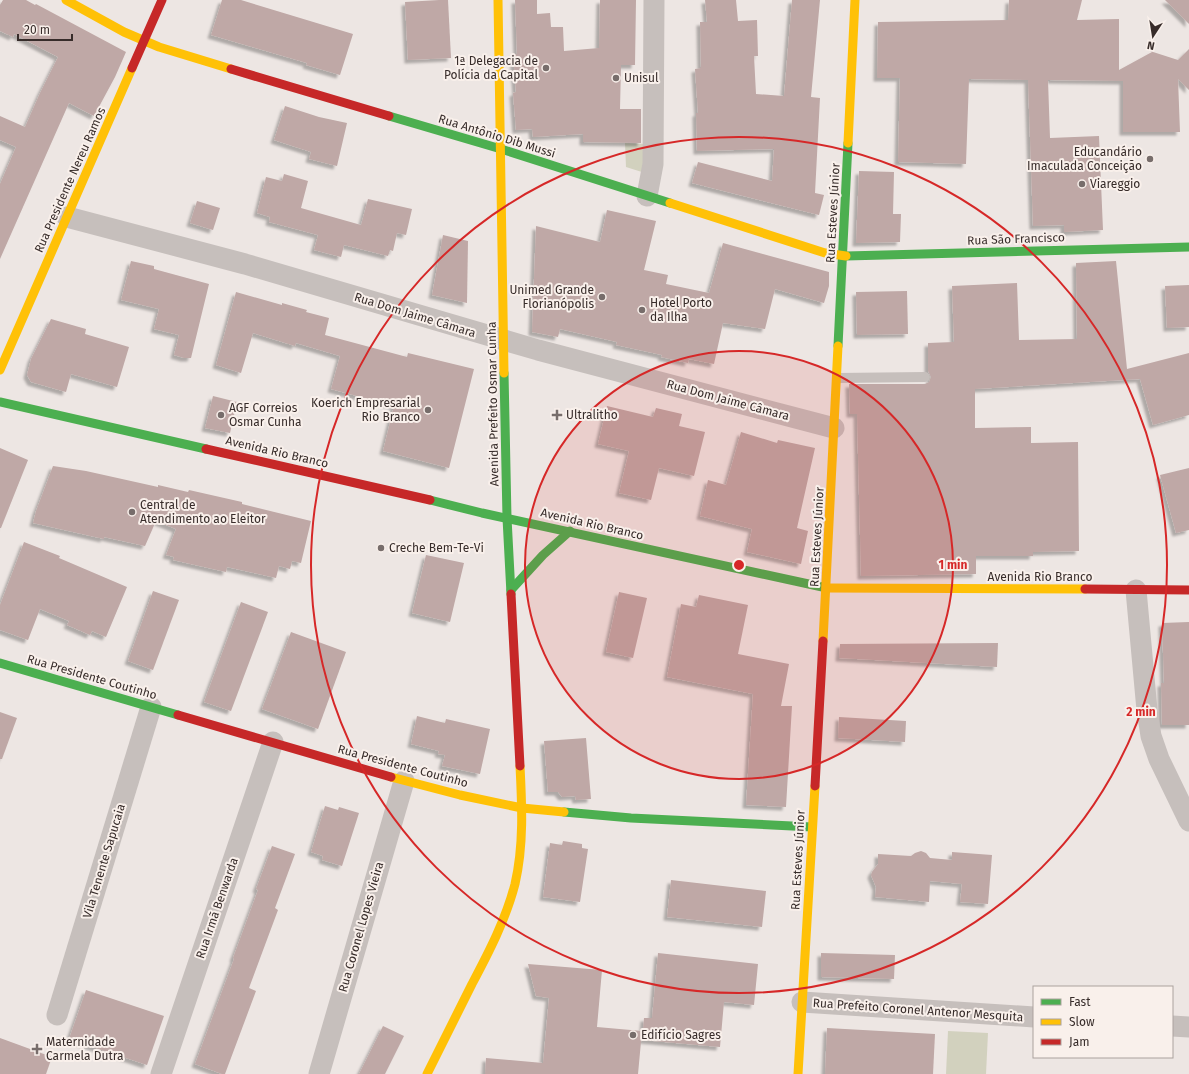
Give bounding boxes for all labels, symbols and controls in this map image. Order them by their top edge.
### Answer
scale bar [18,16,72,42]
north arrow [1133,16,1173,56]
text: 20 m [24,23,50,37]
text: N [1146,38,1156,52]
place label: 1ª Delegacia de Polícia da Capital [444,54,538,82]
marker: 1ª Delegacia de Polícia da Capital [541,63,551,73]
place label: Unisul [624,71,659,85]
marker: Unisul [611,73,621,83]
street label: Rua Presidente Nereu Ramos [32,105,109,255]
street label: Rua Antônio Dib Mussi [437,111,557,161]
place label: Educandário Imaculada Conceição [1027,145,1142,173]
marker: Educandário Imaculada Conceição [1145,154,1155,164]
street label: Rua Esteves Júnior [823,162,843,264]
place label: Viareggio [1090,177,1140,191]
marker: Viareggio [1077,179,1087,189]
street label: Rua São Francisco [967,230,1065,248]
place label: Unimed Grande Florianópolis [509,283,594,311]
street label: Rua Dom Jaime Câmara [353,290,477,340]
marker: Unimed Grande Florianópolis [597,292,607,302]
place label: Hotel Porto da Ilha [650,296,712,324]
marker: Hotel Porto da Ilha [637,305,647,315]
street label: Avenida Prefeito Osmar Cunha [485,321,501,487]
street label: Rua Dom Jaime Câmara [665,377,791,423]
place label: Koerich Empresarial Rio Branco [311,396,420,424]
place label: AGF Correios Osmar Cunha [229,401,302,429]
marker: Koerich Empresarial Rio Branco [423,405,433,415]
place label: Ultralitho [566,408,618,422]
marker: Ultralitho [551,409,563,421]
marker: AGF Correios Osmar Cunha [216,410,226,420]
street label: Avenida Rio Branco [224,433,330,471]
street label: Rua Esteves Júnior [807,486,827,588]
place label: Central de Atendimento ao Eleitor [140,498,266,526]
street label: Avenida Rio Branco [539,505,645,543]
marker: Central de Atendimento ao Eleitor [127,507,137,517]
place label: Creche Bem-Te-Vi [389,541,484,555]
marker: Creche Bem-Te-Vi [376,543,386,553]
centre of rings [732,558,746,572]
text: 1 min [939,558,967,572]
street label: Avenida Rio Branco [988,570,1092,584]
street label: Rua Presidente Coutinho [25,652,159,702]
text: 2 min [1126,705,1156,719]
street label: Rua Presidente Coutinho [336,742,470,790]
street label: Vila Tenente Sapucaia [80,802,128,920]
street label: Rua Esteves Júnior [788,809,808,911]
street label: Rua Irmã Benwarda [193,856,241,960]
street label: Rua Coronel Lopes Vieira [336,860,386,994]
legend [1033,986,1173,1058]
text: Fast [1069,995,1091,1009]
street label: Rua Prefeito Coronel Antenor Mesquita [812,996,1024,1024]
text: Slow [1069,1015,1095,1029]
place label: Edifício Sagres [641,1028,721,1042]
marker: Edifício Sagres [628,1030,638,1040]
place label: Maternidade Carmela Dutra [46,1035,124,1063]
text: Jam [1069,1035,1089,1049]
marker: Maternidade Carmela Dutra [31,1043,43,1055]

